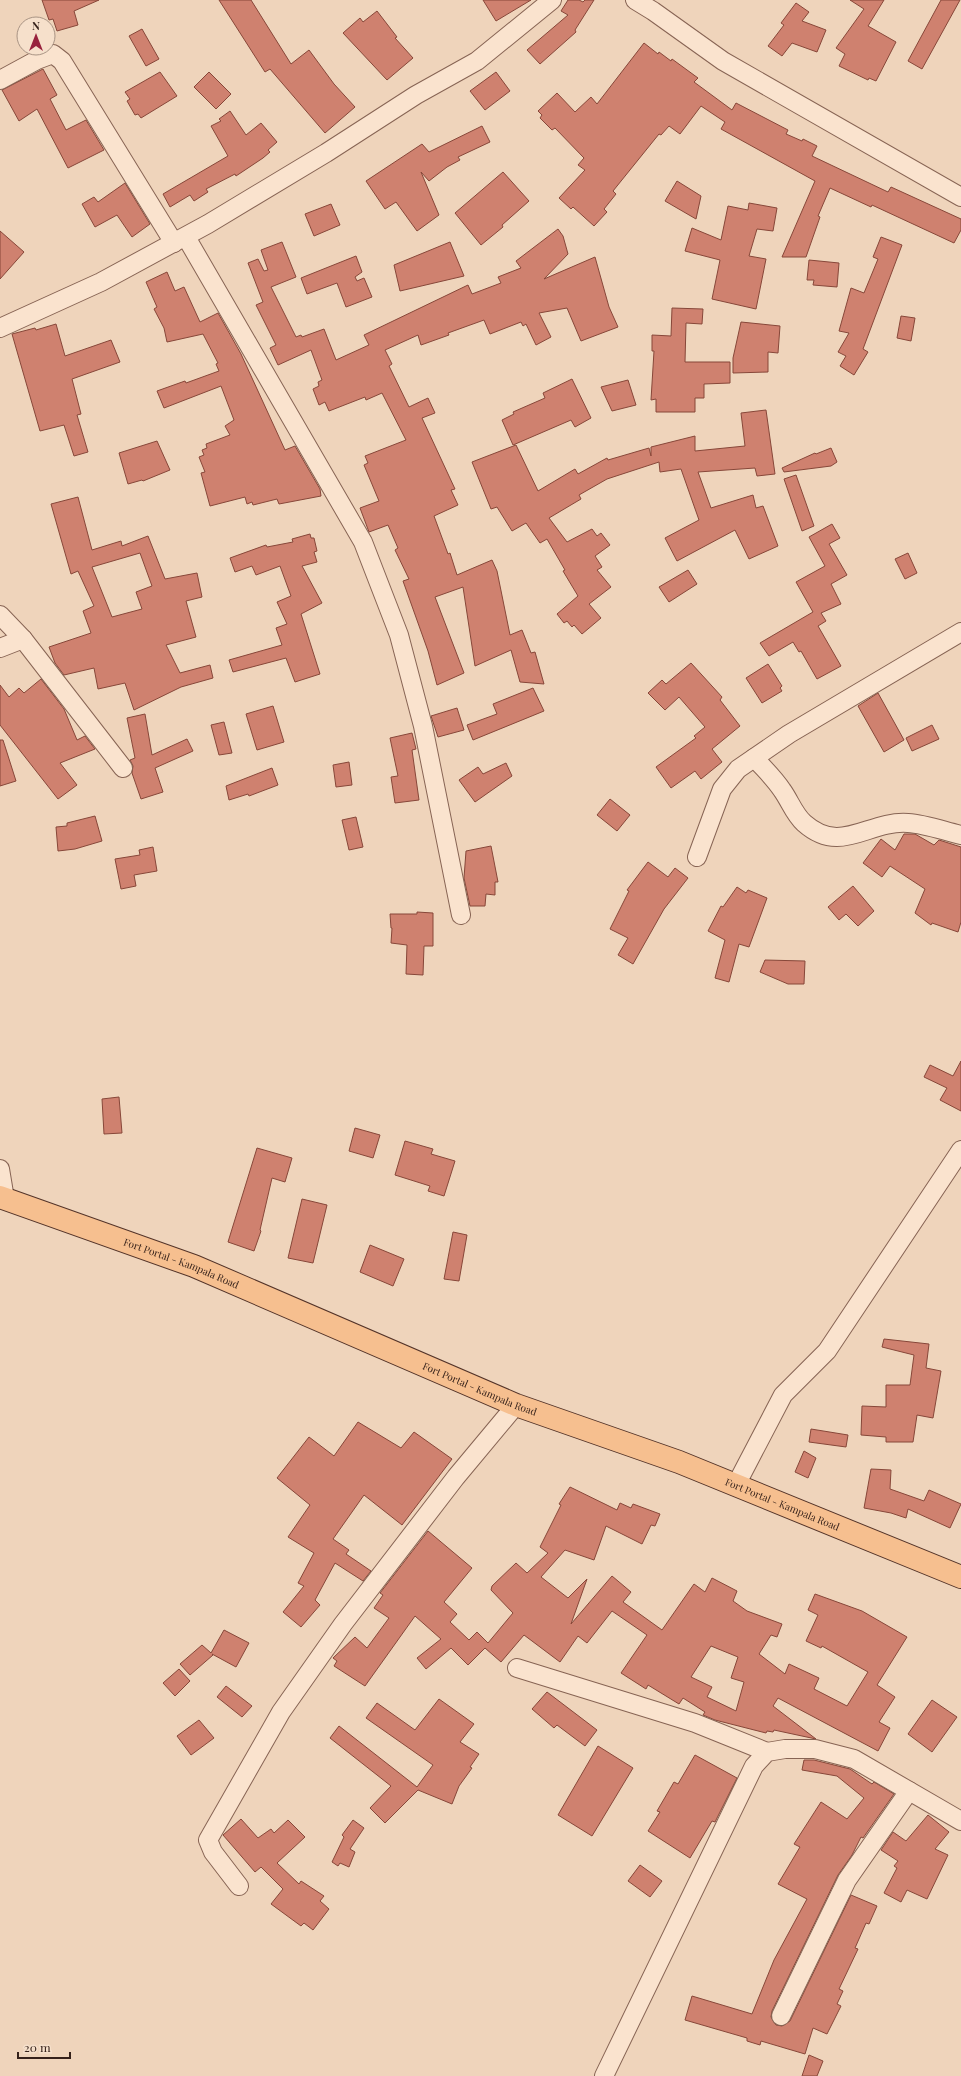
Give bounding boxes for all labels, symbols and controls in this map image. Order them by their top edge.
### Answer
north arrow [16,16,56,56]
text: N [32,18,40,33]
street label: Fort Portal - Kampala Road [122,1235,241,1292]
street label: Fort Portal - Kampala Road [421,1359,539,1419]
street label: Fort Portal - Kampala Road [723,1475,842,1534]
scale bar [18,2034,70,2060]
text: 20 m [24,2039,51,2055]

